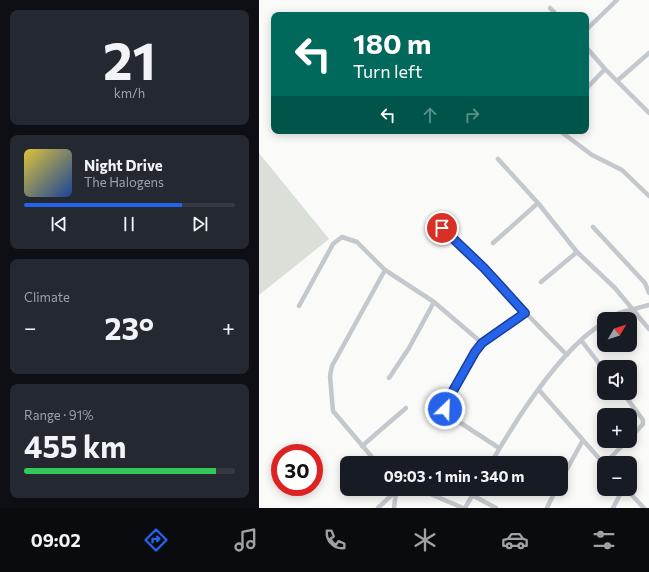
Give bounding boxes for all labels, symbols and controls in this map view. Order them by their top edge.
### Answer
text: 180 m [353,26,431,60]
text: 21 [103,27,156,91]
icon: left [287,28,339,80]
text: Turn left [353,60,422,82]
text: km/h [114,85,145,101]
icon: left [377,104,399,126]
icon: ahead [419,104,441,126]
icon: right [461,104,483,126]
text: Night Drive [84,156,163,174]
text: The Halogens [84,174,164,190]
pin [425,211,459,245]
icon: previous [48,213,70,235]
icon: pause [118,213,140,235]
icon: next [189,213,211,235]
icon: arrive [431,217,453,239]
text: Climate [24,289,70,305]
text: 23° [105,309,154,346]
north arrow [597,312,637,352]
map controls [597,312,637,496]
text: − [24,314,37,341]
text: + [222,314,235,341]
button: sound [597,360,637,400]
position arrow [424,388,466,430]
text: Range · 91% [24,407,94,423]
button: + [597,408,637,448]
text: 455 km [24,427,127,464]
speed limit sign: 30 [271,444,323,496]
button: − [597,456,637,496]
text: 09:03 · 1 min · 340 m [384,467,524,485]
icon: directions [142,526,170,554]
icon: music [232,526,260,554]
icon: phone [321,526,349,554]
icon: climate [411,526,439,554]
icon: car [501,526,529,554]
icon: filters [590,526,618,554]
text: 09:02 [31,529,81,551]

